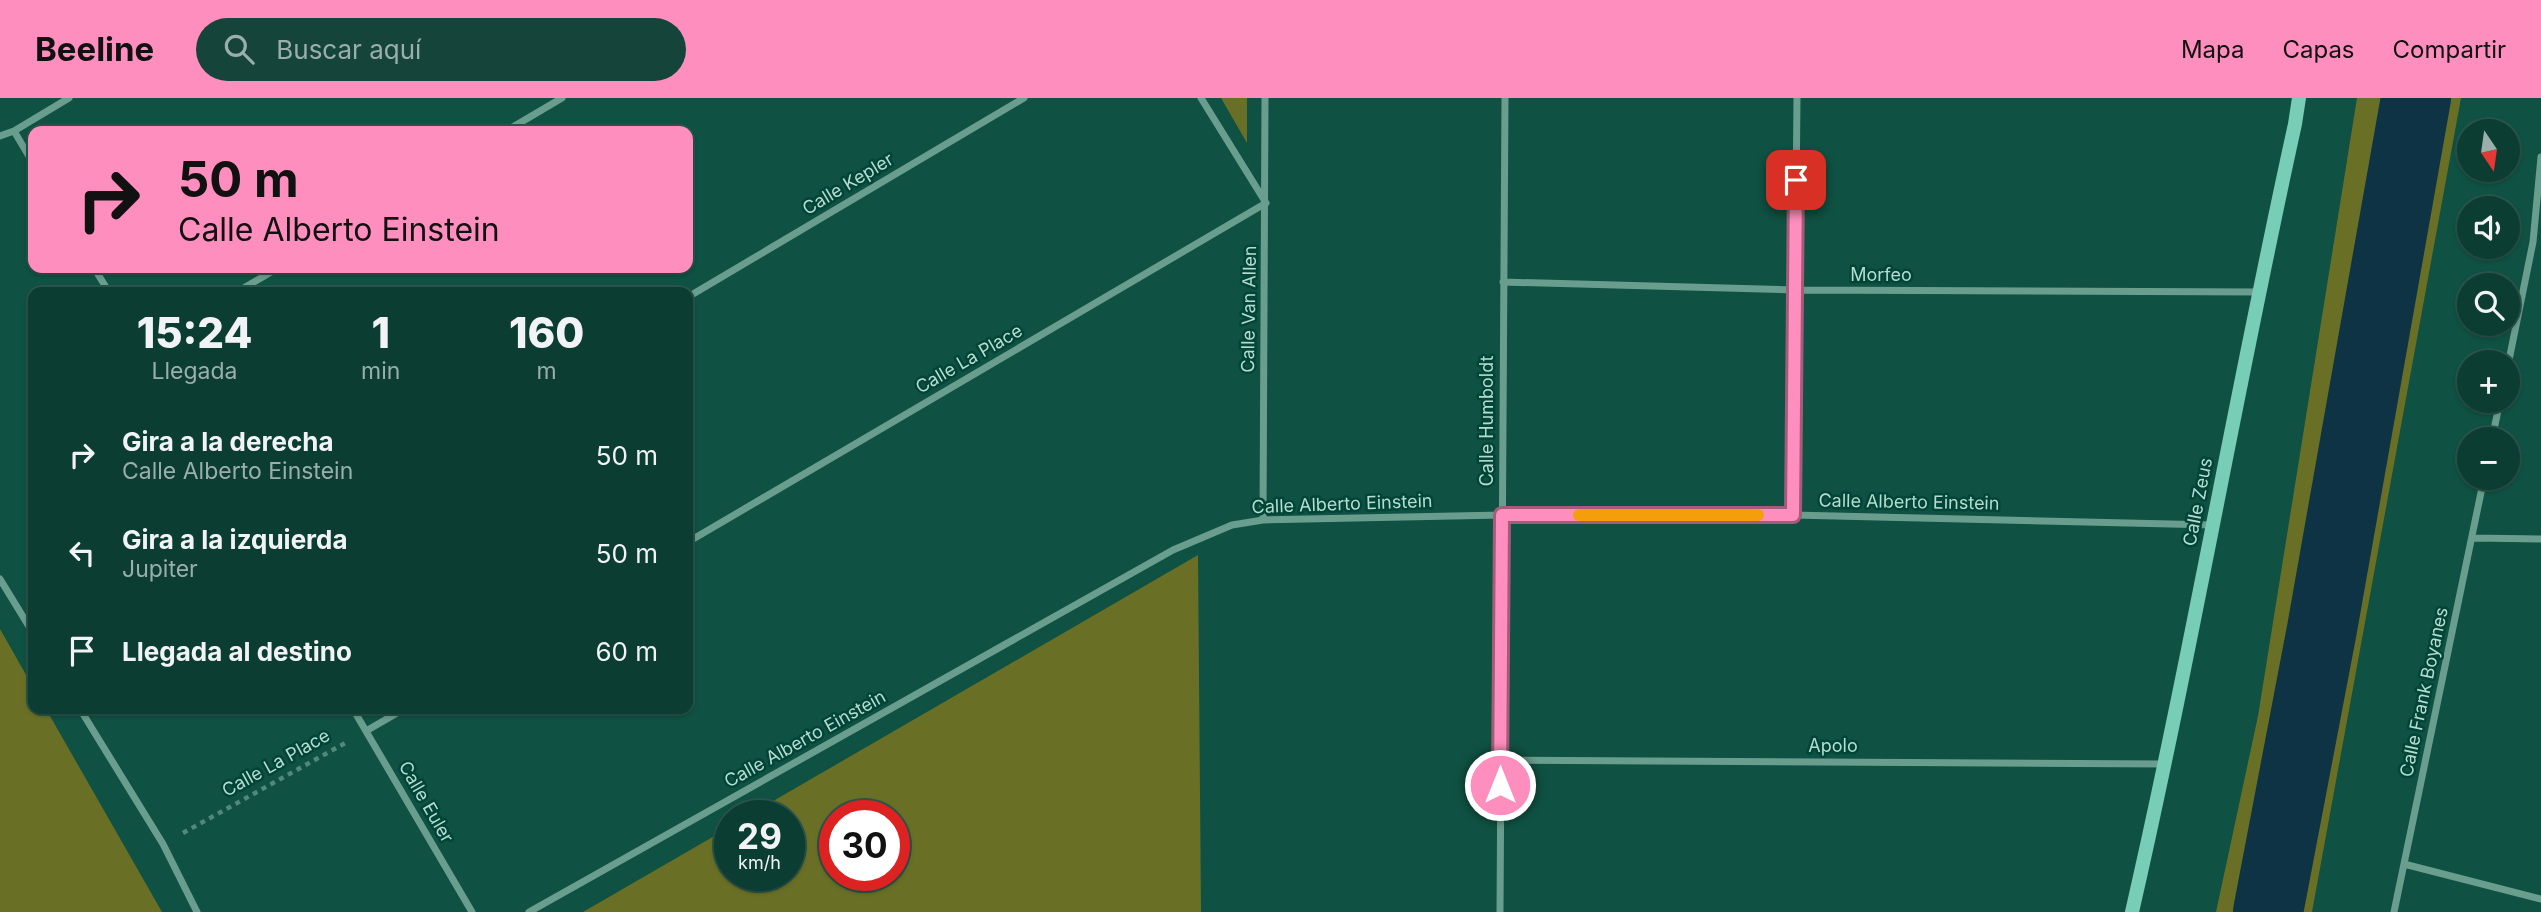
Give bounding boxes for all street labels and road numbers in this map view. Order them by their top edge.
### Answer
street label: Calle Kepler [799,148,897,219]
street label: Calle Van Allen [1237,245,1260,373]
street label: Morfeo [1850,264,1912,285]
street label: Calle La Place [912,320,1026,398]
street label: Calle Humboldt [1476,356,1497,486]
street label: Calle Zeus [2179,456,2216,548]
street label: Calle Alberto Einstein [1818,489,2000,514]
street label: Calle Alberto Einstein [1251,490,1433,517]
street label: Calle Frank Boyanes [2395,605,2452,779]
street label: Calle Alberto Einstein [721,686,889,792]
street label: Calle La Place [218,724,333,801]
street label: Apolo [1808,735,1858,756]
street label: Calle Euler [395,757,458,846]

